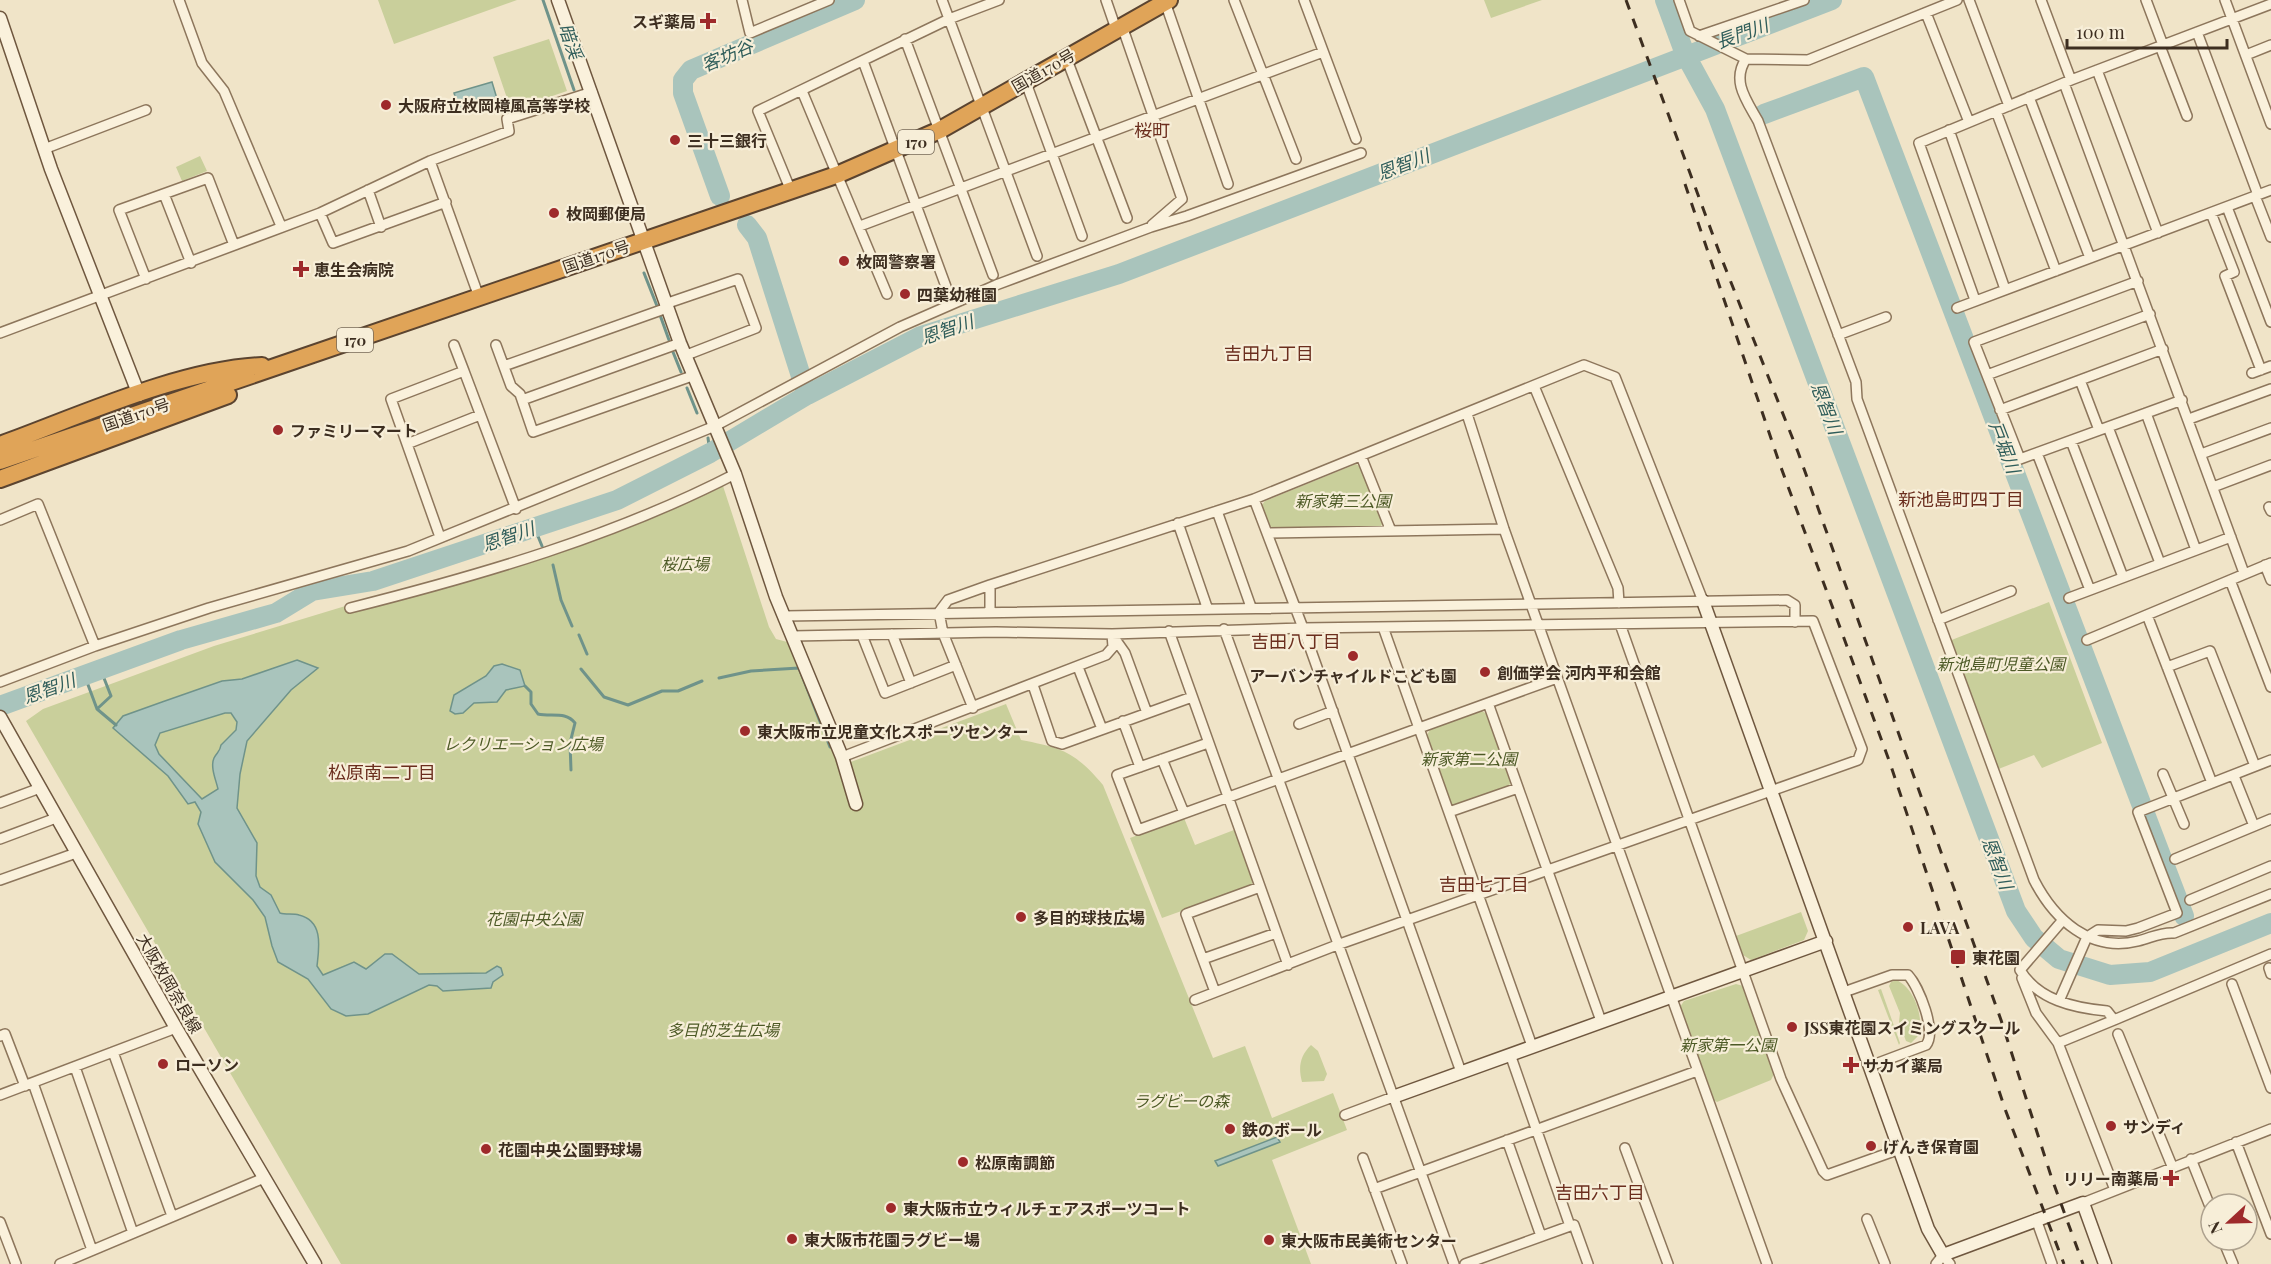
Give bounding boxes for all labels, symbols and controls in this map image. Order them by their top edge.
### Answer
place label: スギ薬局 [632,11,696,32]
water label: 長門川 [1713,12,1773,54]
scale bar [2067,12,2228,50]
marker: スギ薬局 [701,14,715,28]
water label: 暗渓 [554,20,589,64]
text: 100 m [2076,20,2125,44]
water label: 客坊谷 [697,33,758,77]
street label: 国道170号 [1007,43,1079,97]
place label: 大阪府立枚岡樟風高等学校 [398,95,590,116]
marker: 大阪府立枚岡樟風高等学校 [379,98,393,112]
district label: 桜町 [1134,118,1170,142]
place label: 三十三銀行 [687,130,767,151]
road number: 170 [898,130,934,154]
marker: 三十三銀行 [668,133,682,147]
water label: 恩智川 [1373,142,1434,185]
place label: 枚岡郵便局 [566,203,646,224]
marker: 枚岡郵便局 [547,206,561,220]
street label: 国道170号 [559,235,633,277]
place label: 枚岡警察署 [856,251,936,272]
marker: 枚岡警察署 [837,254,851,268]
place label: 恵生会病院 [314,259,394,280]
marker: 恵生会病院 [292,260,310,278]
place label: 四葉幼稚園 [917,284,997,305]
marker: 四葉幼稚園 [898,287,912,301]
water label: 恩智川 [918,308,978,349]
road number: 170 [337,328,373,352]
district label: 吉田九丁目 [1224,341,1314,365]
water label: 恩智川 [1806,378,1849,439]
street label: 国道170号 [99,393,173,435]
water label: 戸堀川 [1984,417,2027,478]
place label: ファミリーマート [290,420,418,441]
marker: ファミリーマート [271,423,285,437]
district label: 新池島町四丁目 [1898,487,2024,511]
park label: 新家第三公園 [1295,490,1393,511]
water label: 恩智川 [479,515,539,556]
park label: 桜広場 [661,553,711,574]
district label: 吉田八丁目 [1251,629,1341,653]
marker: アーバンチャイルドこども園 [1346,649,1360,663]
park label: 新池島町児童公園 [1937,653,2067,674]
place label: 創価学会 河内平和会館 [1497,662,1661,683]
place label: アーバンチャイルドこども園 [1249,665,1457,686]
marker: 創価学会 河内平和会館 [1478,665,1492,679]
water label: 恩智川 [20,667,80,709]
place label: 東大阪市立児童文化スポーツセンター [757,721,1029,742]
marker: 東大阪市立児童文化スポーツセンター [738,724,752,738]
park label: レクリエーション広場 [443,733,605,754]
park label: 新家第二公園 [1421,748,1519,769]
district label: 松原南二丁目 [328,760,436,784]
water label: 恩智川 [1977,833,2020,894]
district label: 吉田七丁目 [1439,872,1529,896]
place label: 多目的球技広場 [1033,907,1145,928]
park label: 花園中央公園 [486,908,584,929]
marker: 多目的球技広場 [1014,910,1028,924]
place label: LAVA [1920,917,1960,938]
marker: LAVA [1901,920,1915,934]
street label: 大阪枚岡奈良線 [133,929,207,1037]
place label: 東花園 [1972,947,2020,968]
marker: 東花園 [1949,948,1967,966]
place label: JSS東花園スイミングスクール [1803,1017,2021,1038]
park label: 多目的芝生広場 [667,1019,781,1040]
marker: JSS東花園スイミングスクール [1785,1020,1799,1034]
park label: 新家第一公園 [1680,1034,1778,1055]
place label: ローソン [175,1054,239,1075]
place label: サカイ薬局 [1863,1055,1943,1076]
marker: ローソン [156,1057,170,1071]
marker: サカイ薬局 [1844,1058,1858,1072]
park label: ラグビーの森 [1133,1090,1231,1111]
place label: サンディ [2123,1116,2186,1137]
place label: 鉄のボール [1242,1119,1322,1140]
marker: サンディ [2104,1119,2118,1133]
marker: 鉄のボール [1223,1122,1237,1136]
place label: げんき保育園 [1883,1136,1979,1157]
place label: 花園中央公園野球場 [498,1139,642,1160]
marker: げんき保育園 [1864,1139,1878,1153]
marker: 花園中央公園野球場 [479,1142,493,1156]
place label: 松原南調節 [975,1152,1055,1173]
marker: 松原南調節 [956,1155,970,1169]
place label: リリー南薬局 [2063,1168,2159,1189]
marker: リリー南薬局 [2164,1171,2178,1185]
district label: 吉田六丁目 [1555,1180,1645,1204]
north arrow [2199,1192,2259,1252]
place label: 東大阪市立ウィルチェアスポーツコート [903,1198,1191,1219]
marker: 東大阪市立ウィルチェアスポーツコート [884,1201,898,1215]
text: N [2203,1218,2227,1237]
place label: 東大阪市花園ラグビー場 [804,1229,980,1250]
place label: 東大阪市民美術センター [1281,1230,1457,1251]
marker: 東大阪市花園ラグビー場 [785,1232,799,1246]
marker: 東大阪市民美術センター [1262,1233,1276,1247]

